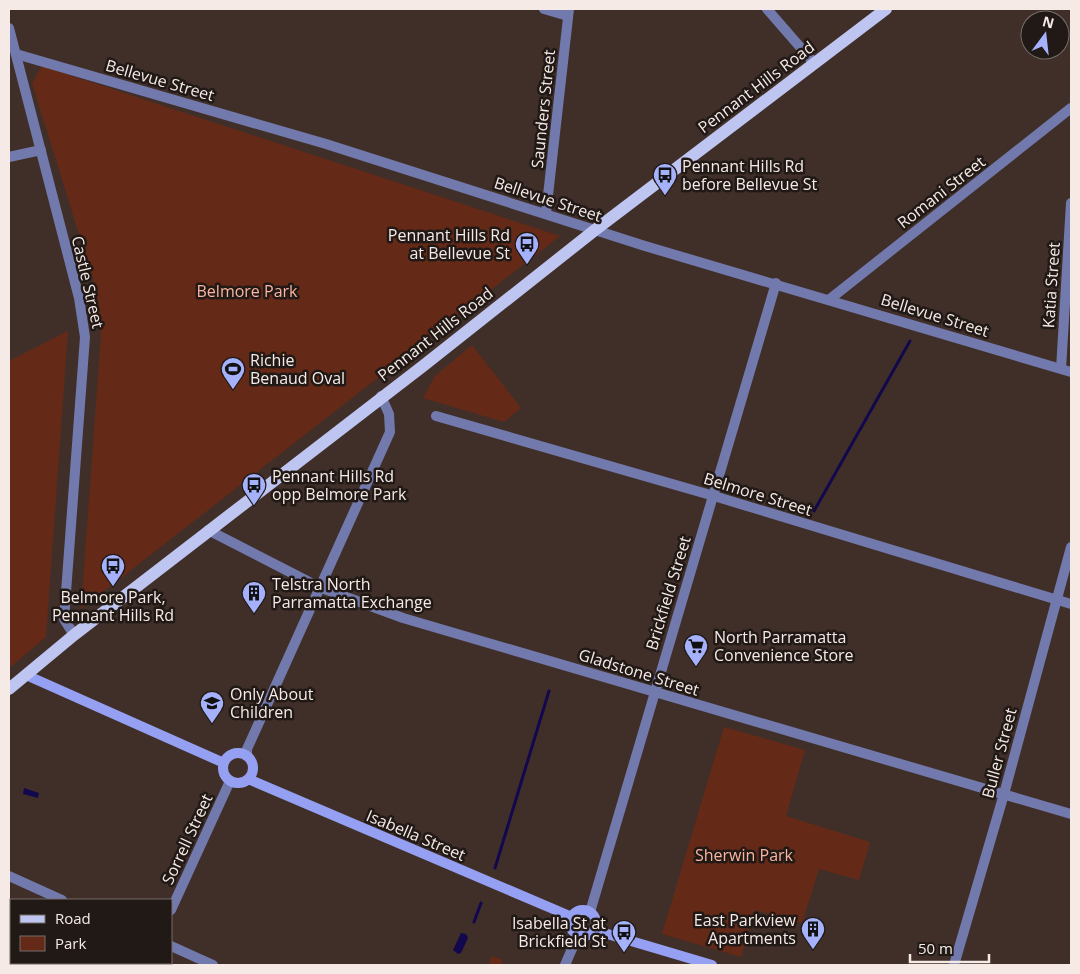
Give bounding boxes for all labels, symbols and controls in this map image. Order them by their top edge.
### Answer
north arrow [1020,10,1070,60]
text: N [1041,11,1056,33]
street label: Pennant Hills Road [693,36,819,138]
street label: Saunders Street [526,48,560,169]
street label: Bellevue Street [103,54,217,106]
street label: Romani Street [893,151,990,233]
place label: Pennant Hills Rd before Bellevue St [682,155,818,195]
bus stop icon: Pennant Hills Rd before Bellevue St [652,162,678,196]
street label: Bellevue Street [491,171,605,227]
place label: Pennant Hills Rd at Bellevue St [388,224,510,264]
bus stop icon: Pennant Hills Rd at Bellevue St [514,231,540,265]
street label: Castle Street [67,234,109,331]
street label: Katia Street [1037,241,1065,329]
park label: Belmore Park [197,280,298,302]
street label: Pennant Hills Road [373,282,497,386]
street label: Bellevue Street [878,288,992,342]
place label: Richie Benaud Oval [250,349,345,389]
sports icon: Richie Benaud Oval [220,356,246,390]
place label: Pennant Hills Rd opp Belmore Park [272,465,407,505]
street label: Belmore Street [701,467,815,521]
bus stop icon: Pennant Hills Rd opp Belmore Park [241,472,267,506]
street label: Brickfield Street [640,533,696,653]
bus stop icon: Belmore Park, Pennant Hills Rd [100,553,126,587]
place label: Telstra North Parramatta Exchange [272,573,432,613]
building icon: Telstra North Parramatta Exchange [241,580,267,614]
place label: Belmore Park, Pennant Hills Rd [52,586,174,626]
place label: North Parramatta Convenience Store [714,626,854,666]
supermarket icon: North Parramatta Convenience Store [683,633,709,667]
street label: Gladstone Street [576,643,702,701]
place label: Only About Children [230,683,314,723]
school or university icon: Only About Children [199,690,225,724]
street label: Buller Street [976,705,1022,801]
street label: Sorrell Street [156,790,218,888]
street label: Isabella Street [363,804,469,866]
park label: Sherwin Park [695,844,794,866]
legend [10,899,172,964]
text: Road [55,908,91,928]
place label: East Parkview Apartments [694,909,797,949]
place label: Isabella St at Brickfield St [512,912,606,952]
building icon: East Parkview Apartments [800,916,826,950]
bus stop icon: Isabella St at Brickfield St [611,919,637,953]
scale bar [910,932,989,964]
text: Park [55,933,86,953]
text: 50 m [918,938,953,958]

